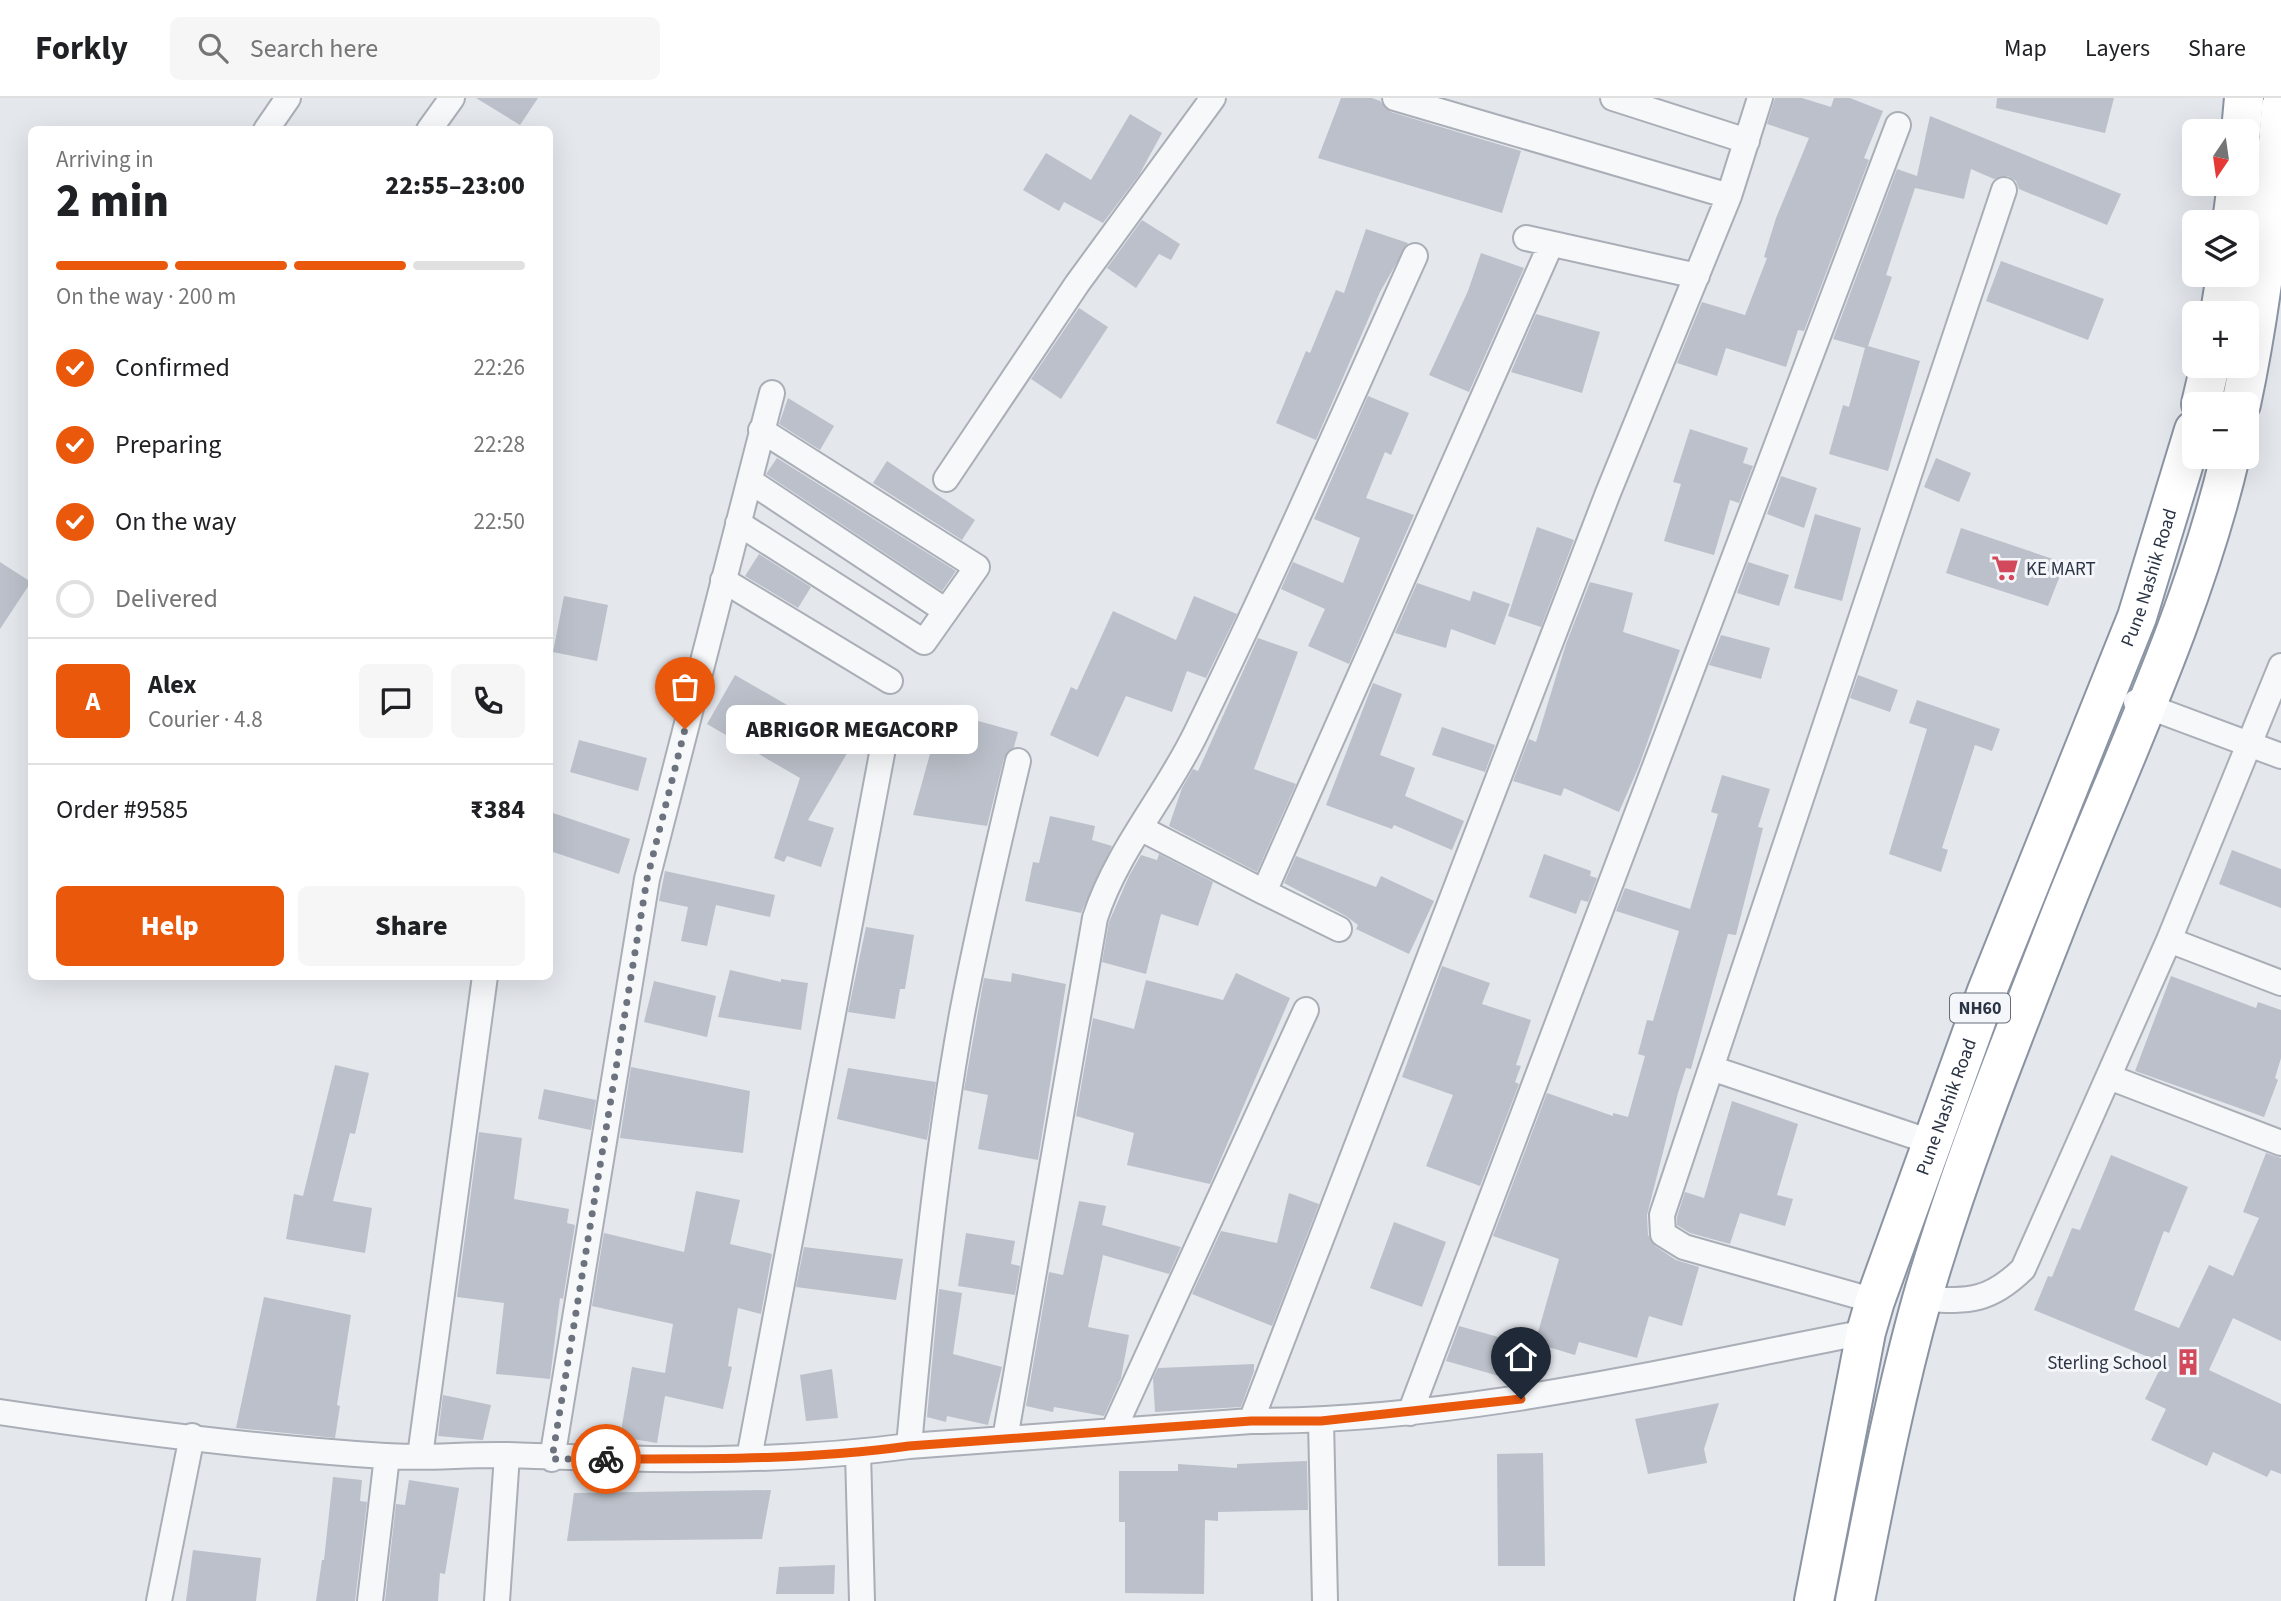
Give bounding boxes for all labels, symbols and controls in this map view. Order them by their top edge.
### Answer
search box [170,17,660,80]
text: Forkly [35,25,128,72]
icon: search [194,29,232,67]
text: Search here [250,30,378,67]
text: Map [2004,31,2047,66]
text: Layers [2085,31,2150,66]
text: Share [2188,31,2246,66]
north arrow [2182,119,2259,196]
map controls [2182,119,2259,469]
text: Arriving in [56,143,154,176]
text: 22:55–23:00 [385,167,525,204]
text: 2 min [56,169,169,234]
button: layers [2182,210,2259,287]
text: On the way · 200 m [56,280,236,313]
button: + [2182,301,2259,378]
icon: check [56,349,94,387]
text: Confirmed [115,349,230,386]
text: 22:26 [474,351,525,384]
button: − [2182,392,2259,469]
icon: check [56,426,94,464]
text: Preparing [115,426,221,463]
text: 22:28 [474,428,525,461]
icon: check [56,503,94,541]
text: On the way [115,503,236,540]
text: 22:50 [474,505,525,538]
street label: Pune Nashik Road [2114,505,2184,651]
supermarket icon: KE MART [1990,553,2020,583]
place label: KE MART [2026,556,2096,583]
text: Delivered [115,580,218,617]
pin [655,657,715,729]
button: chat [359,664,433,738]
button: phone [451,664,525,738]
text: Alex [148,666,197,703]
icon: bag [666,668,704,706]
text: A [86,683,100,720]
text: Courier · 4.8 [148,703,263,736]
callout: ABRIGOR MEGACORP [727,704,979,754]
text: ABRIGOR MEGACORP [746,713,958,746]
text: Order #9585 [56,791,188,828]
text: ₹384 [470,791,525,828]
button: Help [56,886,284,966]
button: Share [298,886,525,966]
road number: NH60 [1950,994,2010,1023]
street label: Pune Nashik Road [1910,1035,1984,1179]
pin [1491,1327,1551,1399]
icon: home [1502,1338,1540,1376]
building icon: Sterling School [2173,1347,2203,1377]
place label: Sterling School [2047,1350,2167,1377]
courier [571,1424,641,1494]
icon: bike [587,1440,625,1478]

